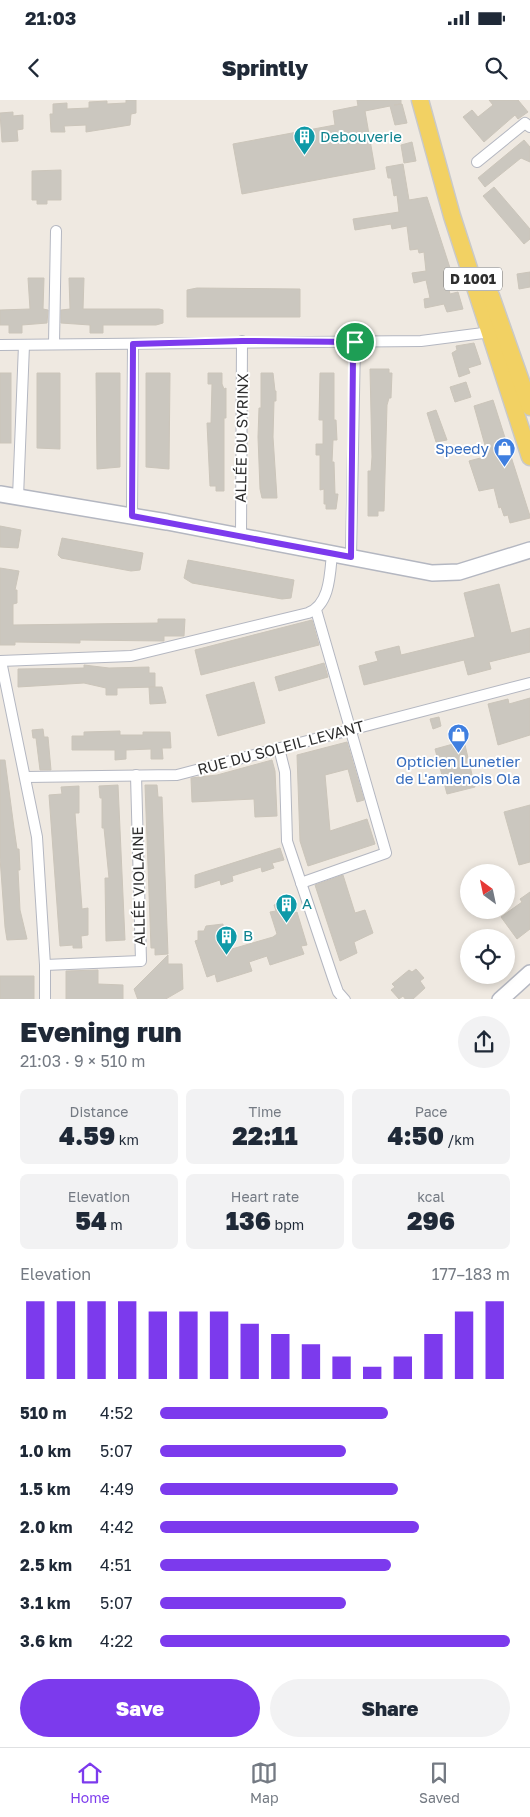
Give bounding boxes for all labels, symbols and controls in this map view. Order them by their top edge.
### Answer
text: 21:03 [25,6,76,29]
icon: back [20,54,48,82]
text: Sprintly [222,54,308,81]
icon: search [482,54,510,82]
building icon: Debouverie [292,125,316,156]
place label: Debouverie [320,127,402,145]
road number: D 1001 [444,268,502,290]
pin [334,321,376,363]
icon: arrive [341,328,369,356]
street label: ALLÉE DU SYRINX [231,373,251,503]
shop icon: Speedy [493,437,517,468]
place label: Speedy [435,439,490,457]
street label: RUE DU SOLEIL LEVANT [195,716,366,778]
shop icon: Opticien Lunetier de L'amienois Ola [446,722,470,753]
place label: Opticien Lunetier de L'amienois Ola [396,752,520,787]
street label: ALLÉE VIOLAINE [128,826,148,946]
north arrow [460,864,515,919]
map controls [460,864,515,984]
building icon: A [274,892,298,923]
place label: A [302,894,312,912]
building icon: B [215,924,239,955]
place label: B [243,926,253,944]
button: locate [460,929,515,984]
text: Evening run [20,1015,182,1048]
button: share [458,1016,510,1068]
text: 21:03 · 9 × 510 m [20,1051,146,1071]
text: Distance [70,1103,128,1120]
text: Time [249,1103,281,1120]
text: Pace [415,1103,447,1120]
text: 4.59 [59,1120,115,1151]
text: 22:11 [232,1120,298,1151]
text: 4:50 [388,1120,444,1151]
text: km [115,1131,139,1148]
text: /km [444,1131,474,1148]
text: Elevation [68,1188,130,1205]
text: Heart rate [231,1188,299,1205]
text: kcal [417,1188,445,1205]
text: 54 [75,1205,107,1236]
text: 136 [226,1205,271,1236]
text: 296 [407,1205,455,1236]
text: m [107,1216,123,1233]
text: bpm [271,1216,304,1233]
text: Elevation [20,1264,91,1284]
text: 177–183 m [432,1264,510,1284]
text: 510 m [20,1403,66,1423]
text: 4:52 [100,1403,133,1423]
text: 1.0 km [20,1441,71,1461]
text: 5:07 [100,1441,132,1461]
text: 1.5 km [20,1479,70,1499]
text: 4:49 [100,1479,134,1499]
text: 2.0 km [20,1517,73,1537]
text: 4:42 [100,1517,134,1537]
text: 2.5 km [20,1555,72,1575]
text: 4:51 [100,1555,132,1575]
text: 3.1 km [20,1593,70,1613]
text: 5:07 [100,1593,132,1613]
text: 3.6 km [20,1631,72,1651]
text: 4:22 [100,1631,133,1651]
button: Save [20,1679,260,1737]
button: Share [270,1679,510,1737]
tab: Home [70,1759,110,1806]
tab: Map [250,1759,279,1806]
tab: Saved [419,1759,460,1806]

